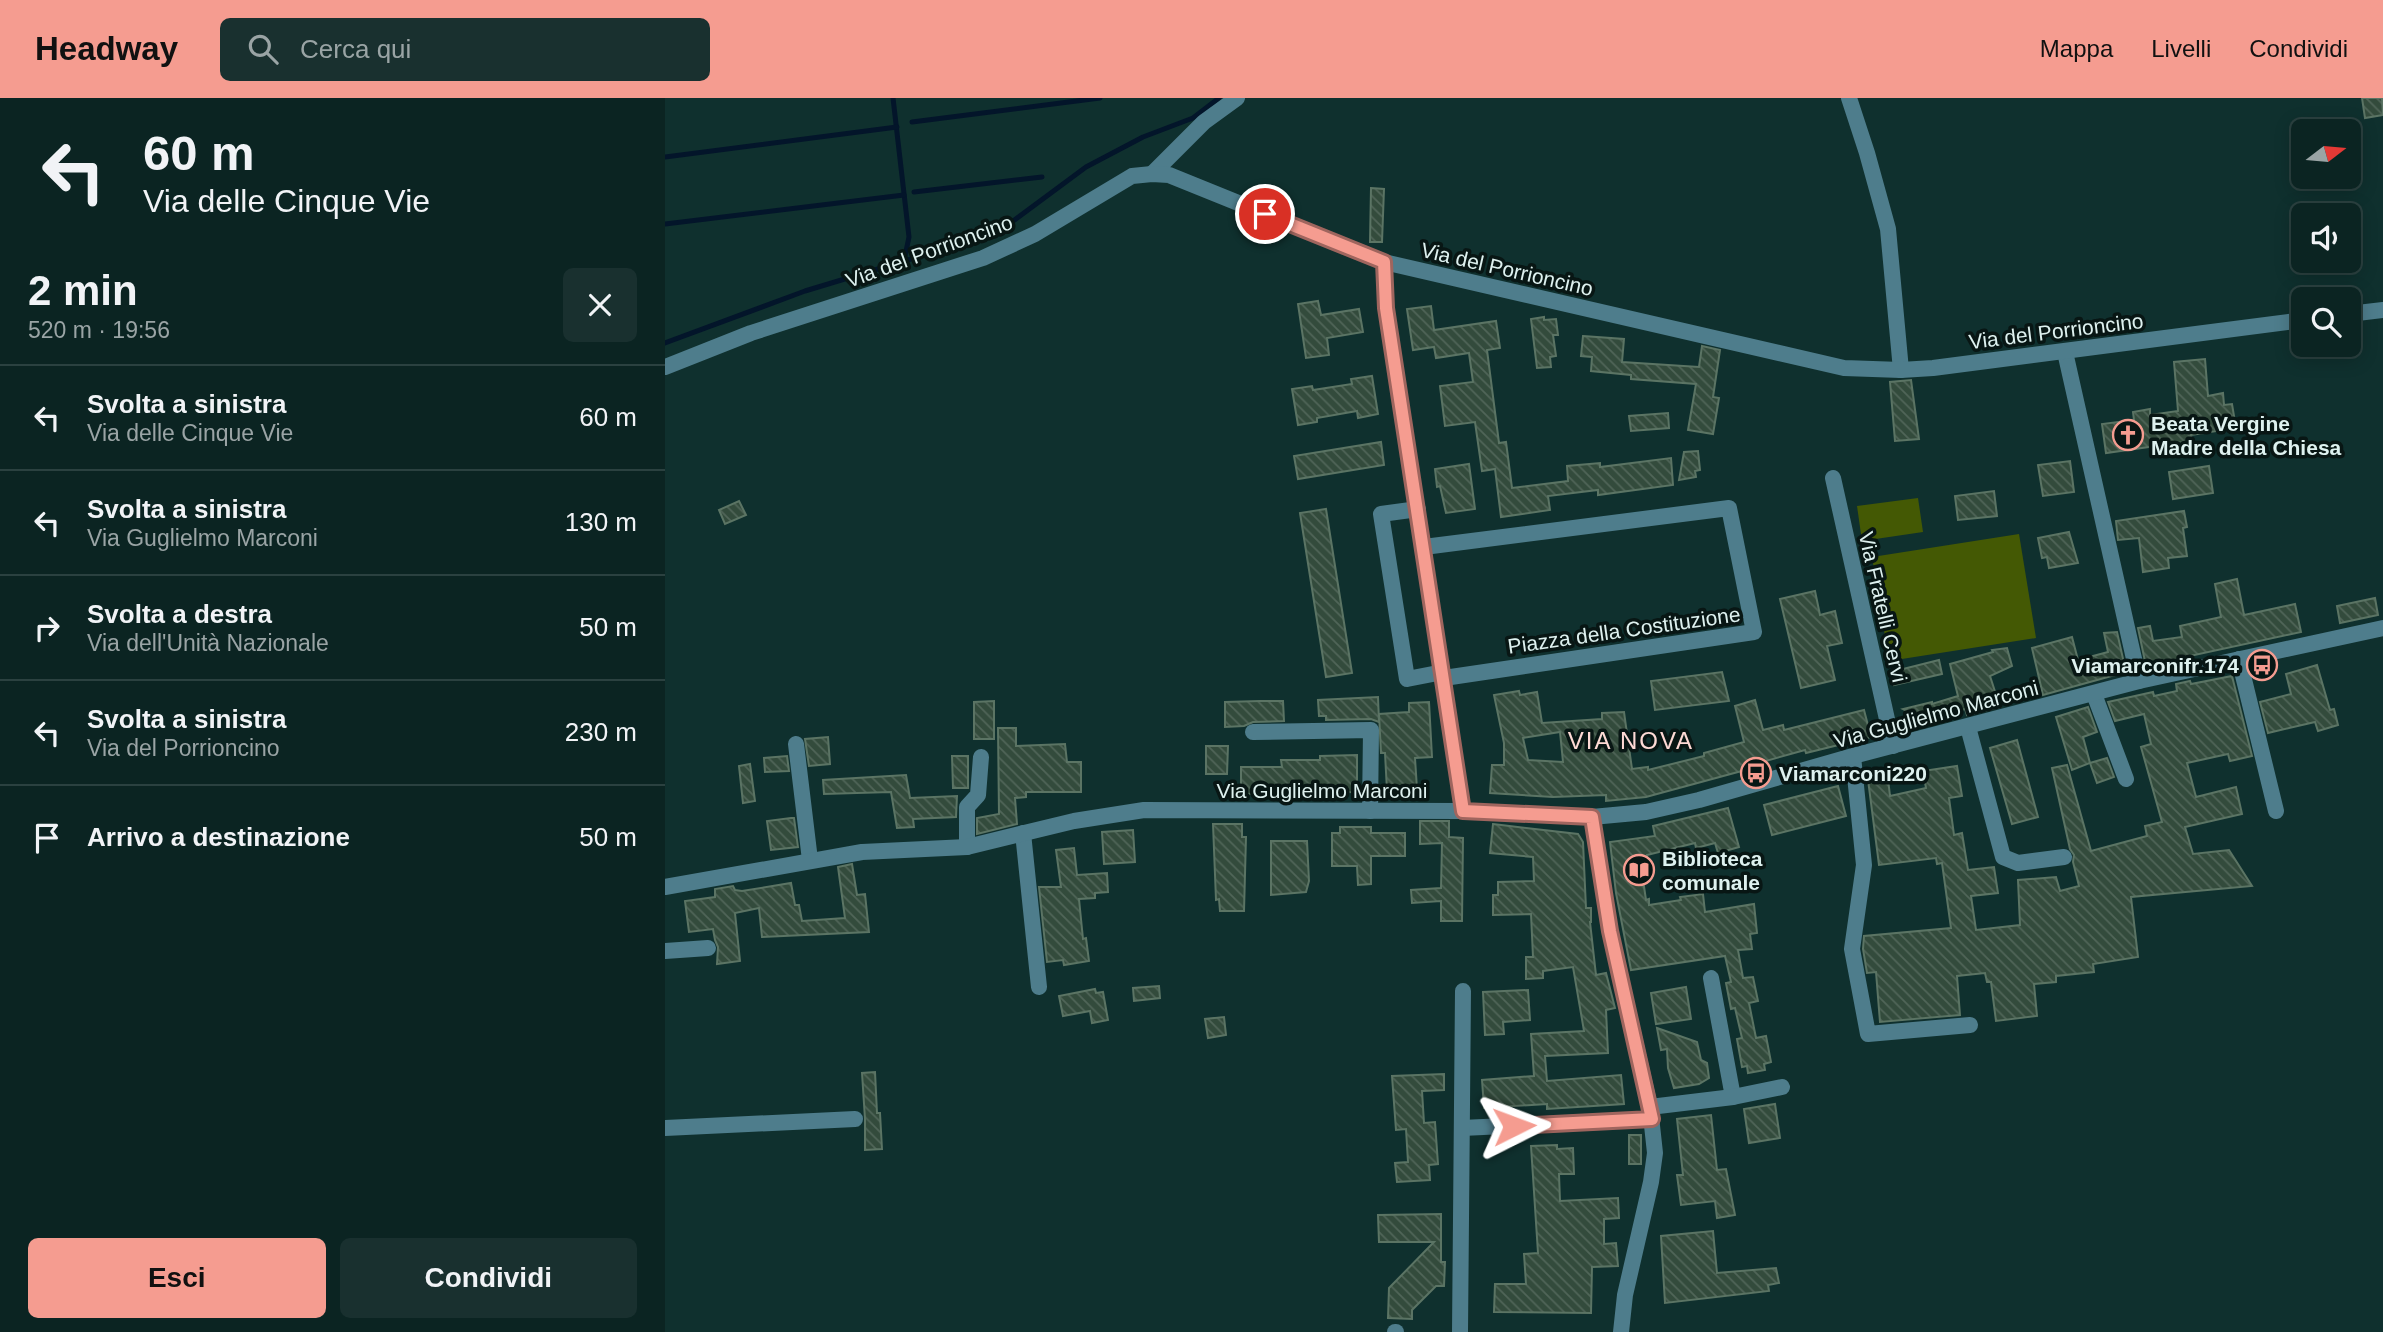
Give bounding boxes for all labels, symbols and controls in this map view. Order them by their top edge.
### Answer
search box [220,18,710,81]
text: Headway [35,30,178,67]
icon: search [244,30,282,68]
text: Cerca qui [300,34,411,64]
text: Mappa [2040,35,2113,62]
text: Livelli [2151,35,2211,62]
text: Condividi [2249,35,2348,62]
north arrow [2291,119,2361,189]
map controls [2291,119,2361,357]
icon: left [28,126,119,217]
text: 60 m [143,126,255,180]
text: Via delle Cinque Vie [143,183,430,219]
pin [1235,184,1295,244]
icon: arrive [1246,195,1284,233]
button: sound [2291,203,2361,273]
street label: Via del Porrioncino [842,210,1016,292]
street label: Via del Porrioncino [1419,238,1595,300]
text: 2 min [28,267,138,314]
button: close [563,268,637,342]
button: search [2291,287,2361,357]
street label: Via del Porrioncino [1967,309,2145,353]
text: 520 m · 19:56 [28,317,170,343]
text: Svolta a sinistra [87,389,286,419]
icon: left [28,399,66,437]
text: 60 m [579,402,637,432]
place label: Beata Vergine Madre della Chiesa [2151,412,2342,459]
church icon: Beata Vergine Madre della Chiesa [2111,418,2145,452]
text: Via delle Cinque Vie [87,420,293,446]
text: Svolta a sinistra [87,494,286,524]
icon: left [28,504,66,542]
text: 130 m [565,507,637,537]
text: Via Guglielmo Marconi [87,525,318,551]
street label: Via Fratelli Cervi [1855,530,1911,684]
text: Svolta a destra [87,599,272,629]
street label: Piazza della Costituzione [1506,602,1742,658]
icon: right [28,609,66,647]
text: 50 m [579,612,637,642]
text: Via dell'Unità Nazionale [87,630,329,656]
bus stop icon: Viamarconifr.174 [2245,648,2279,682]
place label: Viamarconifr.174 [2071,654,2239,677]
street label: Via Guglielmo Marconi [1831,676,2041,752]
text: Svolta a sinistra [87,704,286,734]
icon: left [28,714,66,752]
text: 230 m [565,717,637,747]
district label: VIA NOVA [1568,727,1694,754]
text: Via del Porrioncino [87,735,280,761]
bus stop icon: Viamarconi220 [1739,756,1773,790]
place label: Viamarconi220 [1779,762,1927,785]
street label: Via Guglielmo Marconi [1217,779,1427,802]
icon: arrive [28,819,66,857]
text: Arrivo a destinazione [87,822,350,852]
text: 50 m [579,822,637,852]
place label: Biblioteca comunale [1662,847,1763,894]
library icon: Biblioteca comunale [1622,853,1656,887]
position arrow [1477,1089,1551,1163]
button: Esci [28,1238,326,1318]
button: Condividi [340,1238,637,1318]

